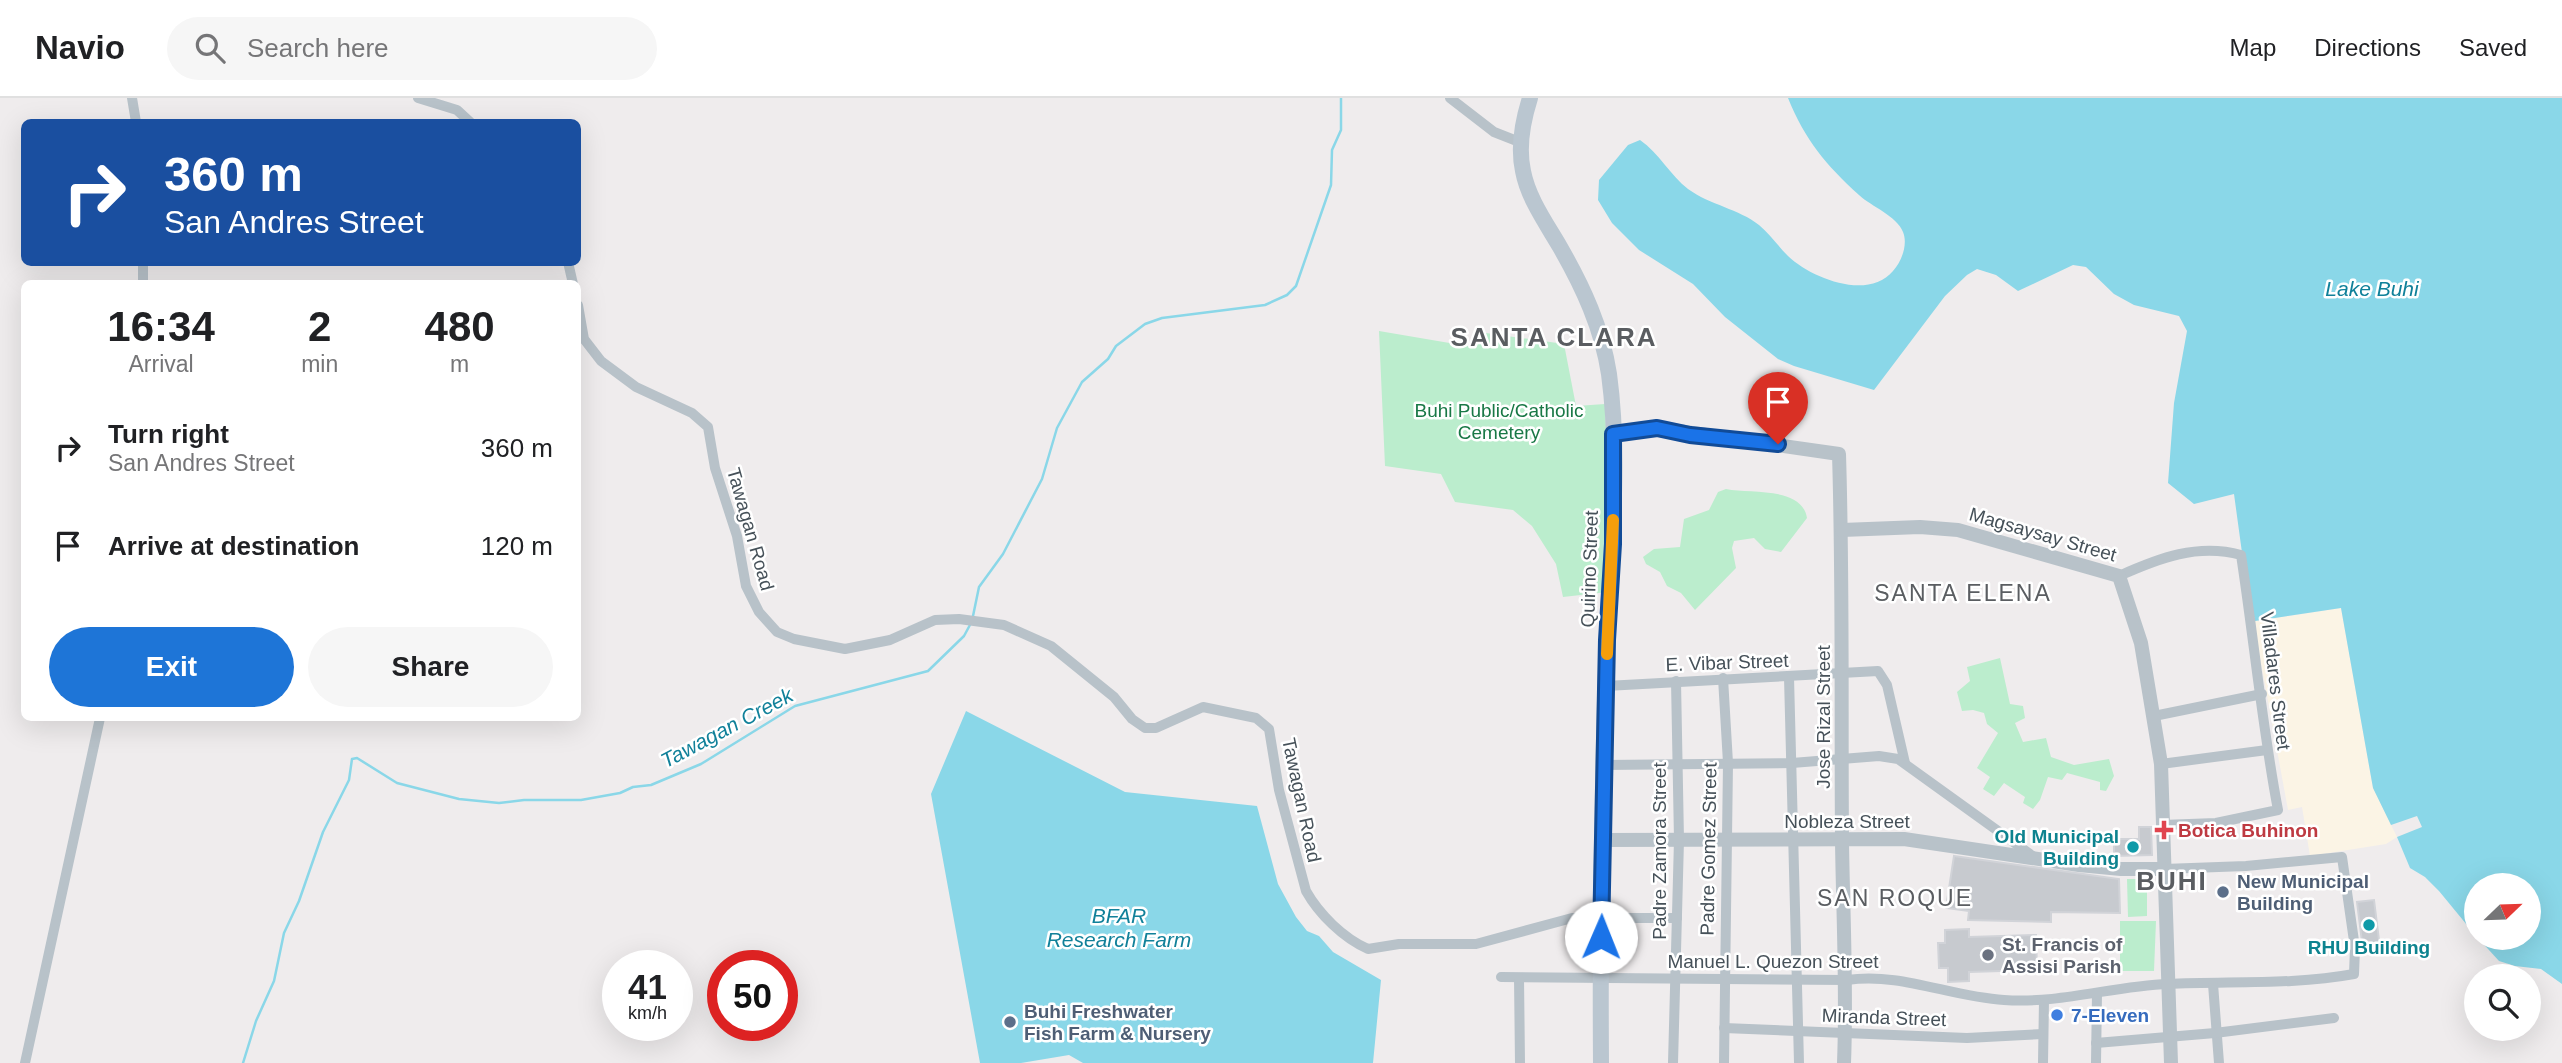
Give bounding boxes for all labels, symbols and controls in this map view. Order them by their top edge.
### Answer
search box [167,17,657,80]
text: Navio [35,29,125,66]
icon: search [191,29,229,67]
text: Search here [247,33,389,63]
text: Map [2230,34,2276,61]
text: Directions [2314,34,2421,61]
text: Saved [2459,34,2527,61]
icon: right [49,147,140,238]
text: 360 m [164,147,303,201]
text: San Andres Street [164,204,424,240]
water label: Lake Buhi [2325,277,2420,300]
text: 16:34 [107,303,215,350]
text: 2 [308,303,331,350]
text: 480 [425,303,495,350]
district label: SANTA CLARA [1451,322,1657,352]
text: Arrival [128,351,194,377]
text: min [301,351,338,377]
text: m [450,351,469,377]
pin [1748,372,1808,444]
icon: arrive [1759,383,1797,421]
park label: Buhi Public/Catholic Cemetery [1415,400,1583,443]
text: Turn right [108,419,229,449]
icon: right [49,429,87,467]
text: 360 m [481,433,553,463]
text: San Andres Street [108,450,295,476]
street label: Tawagan Road [723,465,778,593]
street label: Magsaysay Street [1967,503,2120,566]
street label: Quirino Street [1577,509,1602,628]
icon: arrive [49,527,87,565]
text: Arrive at destination [108,531,359,561]
text: 120 m [481,531,553,561]
district label: SANTA ELENA [1874,580,2052,606]
street label: Villadares Street [2257,611,2294,752]
button: Exit [49,627,294,707]
button: Share [308,627,553,707]
street label: Jose Rizal Street [1813,644,1834,789]
street label: E. Vibar Street [1665,650,1790,675]
water label: Tawagan Creek [657,682,798,772]
street label: Tawagan Road [1278,736,1325,864]
street label: Padre Zamora Street [1649,762,1670,940]
street label: Padre Gomez Street [1696,762,1721,936]
street label: Nobleza Street [1784,811,1911,832]
place label: Botica Buhinon [2178,820,2318,841]
marker: Botica Buhinon [2156,822,2172,838]
place label: Old Municipal Building [1994,826,2119,869]
marker: Old Municipal Building [2125,839,2141,855]
district label: BUHI [2136,866,2208,896]
place label: New Municipal Building [2237,871,2369,914]
north arrow [2464,873,2541,950]
map controls [2464,873,2541,1041]
marker: New Municipal Building [2215,884,2231,900]
district label: SAN ROQUE [1817,885,1973,911]
position arrow [1564,900,1638,974]
water label: BFAR Research Farm [1047,904,1191,951]
marker: RHU Building [2361,917,2377,933]
place label: St. Francis of Assisi Parish [2002,934,2123,977]
place label: RHU Building [2308,937,2430,958]
marker: St. Francis of Assisi Parish [1980,947,1996,963]
speed limit sign: 50 [707,950,798,1041]
street label: Manuel L. Quezon Street [1667,951,1879,972]
button: search [2464,964,2541,1041]
text: 41 [628,967,667,1006]
place label: Buhi Freshwater Fish Farm & Nursery [1024,1001,1211,1044]
text: km/h [628,1003,667,1023]
street label: Miranda Street [1821,1005,1947,1030]
place label: 7-Eleven [2071,1005,2149,1026]
marker: 7-Eleven [2049,1007,2065,1023]
marker: Buhi Freshwater Fish Farm & Nursery [1002,1014,1018,1030]

